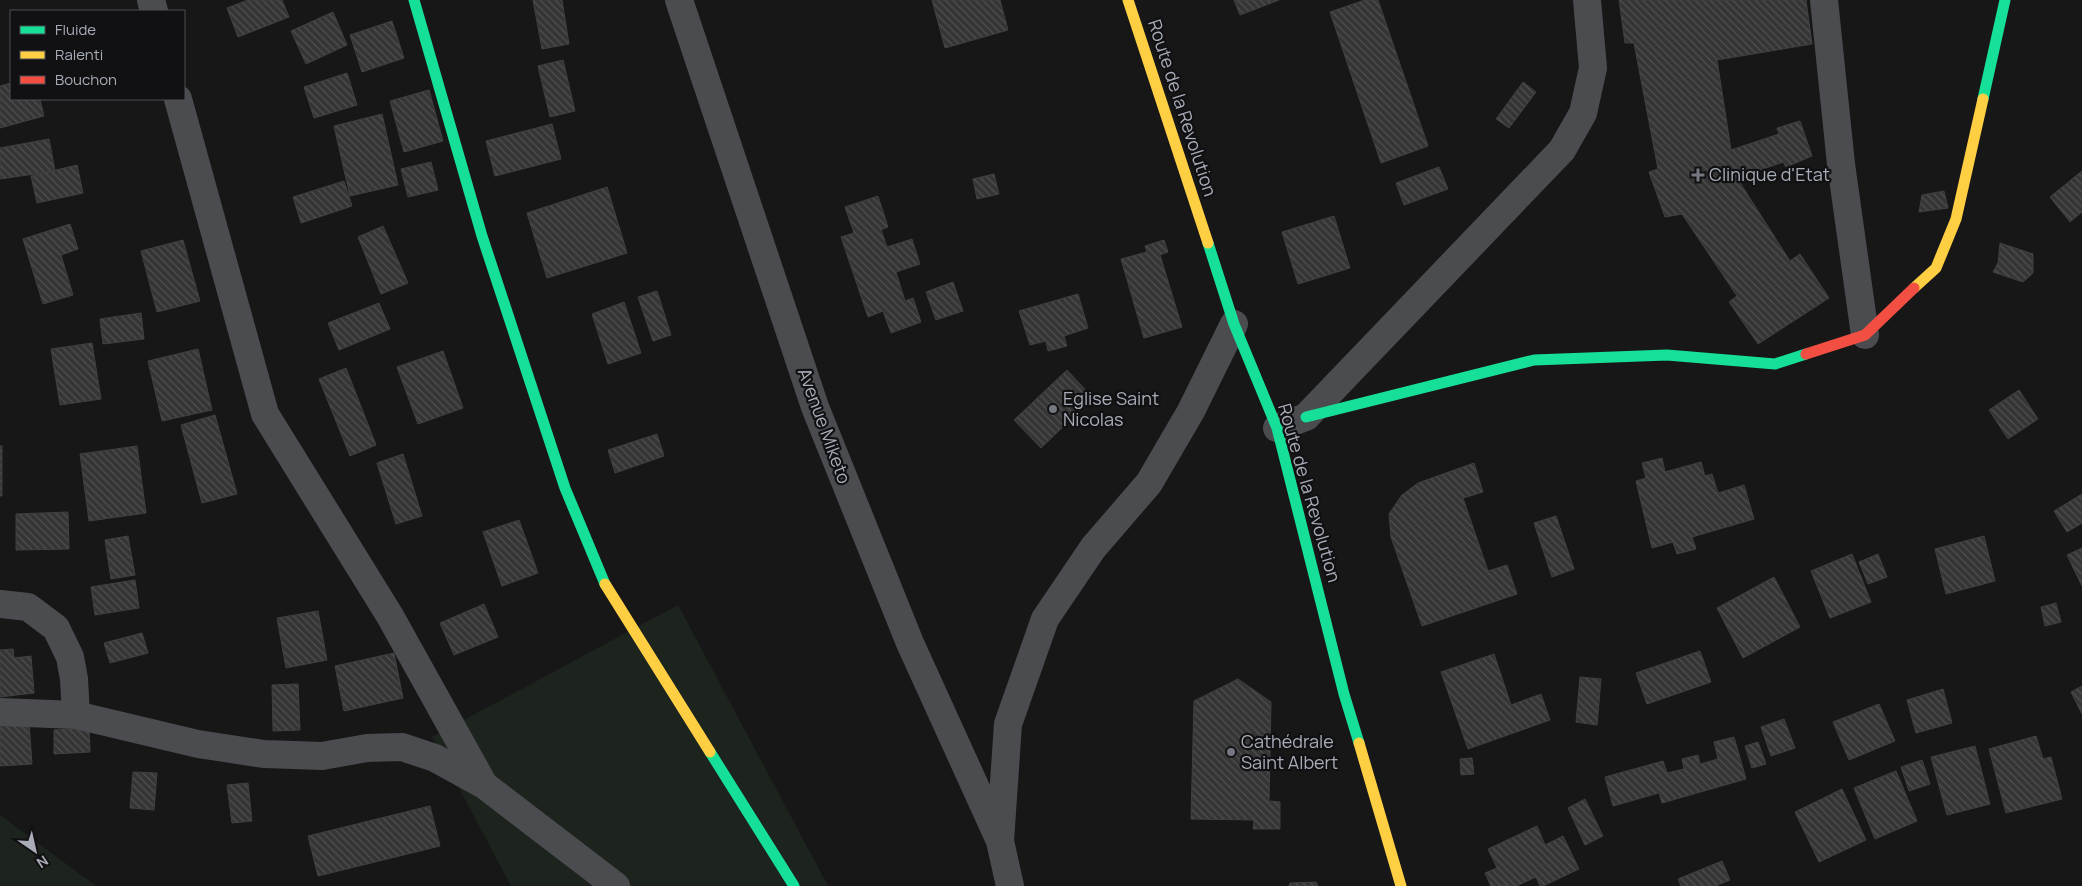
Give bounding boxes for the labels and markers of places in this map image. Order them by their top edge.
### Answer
place label: Clinique d'Etat [1709,162,1830,186]
marker: Clinique d'Etat [1691,168,1705,182]
place label: Eglise Saint Nicolas [1063,386,1159,431]
marker: Eglise Saint Nicolas [1047,403,1059,415]
place label: Cathédrale Saint Albert [1241,729,1338,774]
marker: Cathédrale Saint Albert [1225,746,1237,758]

